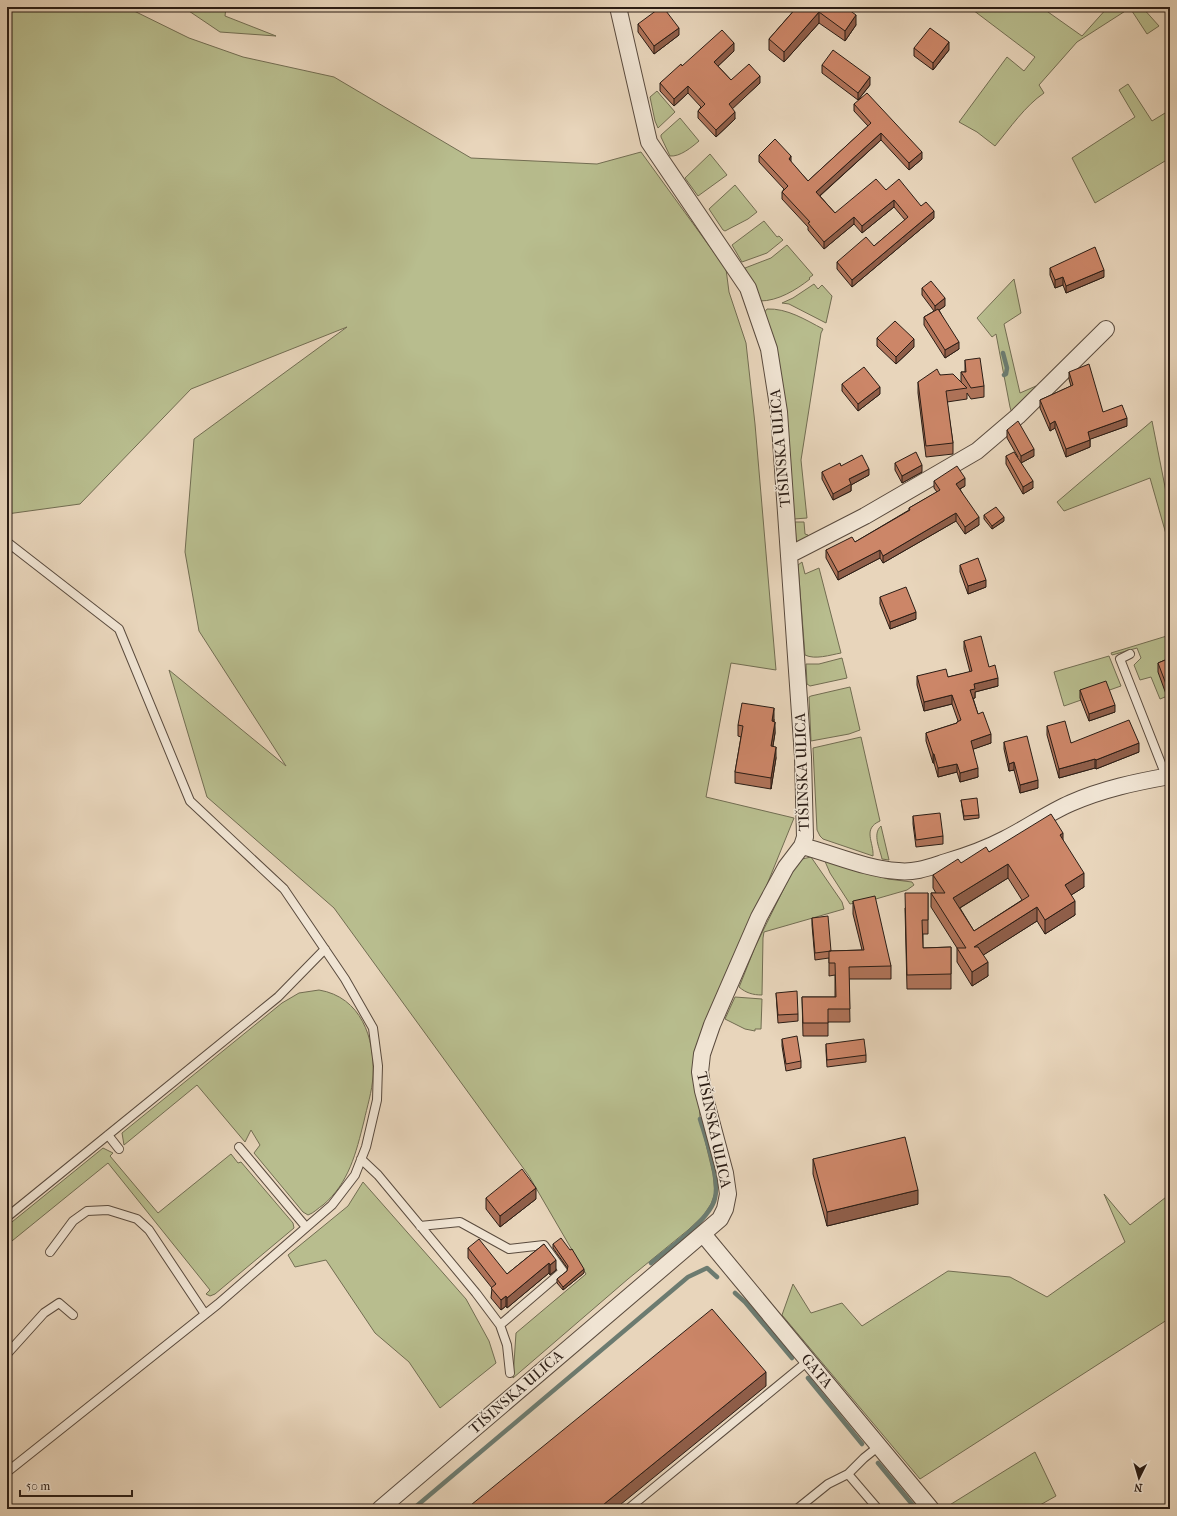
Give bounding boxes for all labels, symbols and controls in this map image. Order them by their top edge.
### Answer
street label: TIŠINSKA ULICA [766,388,794,508]
street label: TIŠINSKA ULICA [791,712,813,832]
street label: TIŠINSKA ULICA [693,1070,735,1190]
street label: TIŠINSKA ULICA [465,1346,567,1438]
street label: GATA [797,1350,837,1392]
north arrow [1119,1458,1159,1498]
scale bar [20,1472,132,1498]
text: 50 m [26,1479,50,1493]
text: N [1133,1481,1143,1494]

